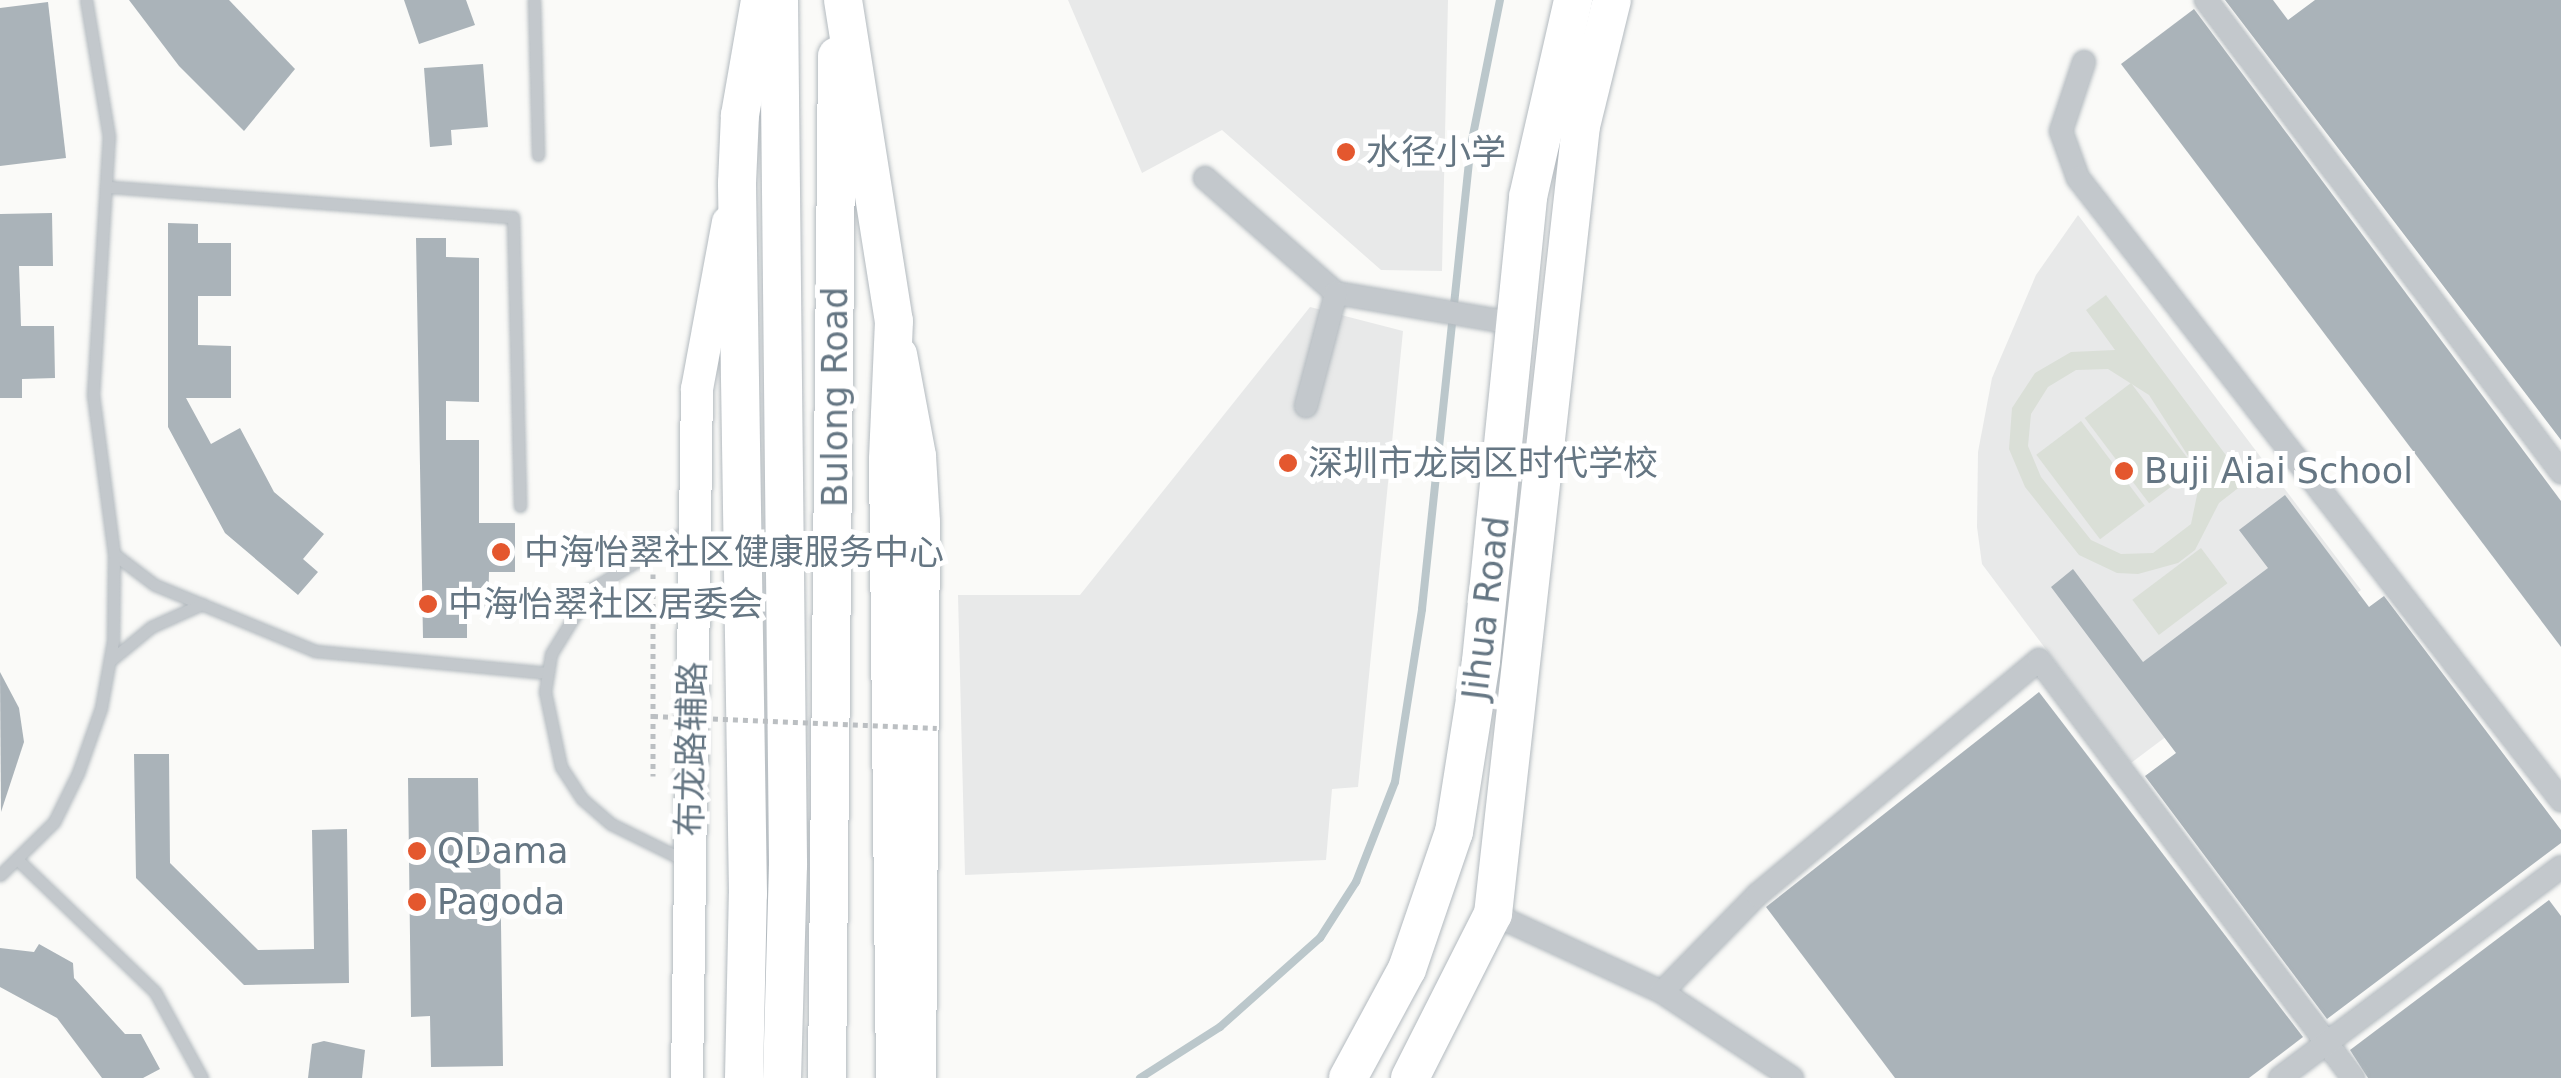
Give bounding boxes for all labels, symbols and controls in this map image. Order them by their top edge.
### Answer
place label: 水径小学 [1366,131,1506,173]
marker: 水径小学 [1335,141,1357,163]
street label: Bulong Road [814,287,856,507]
place label: 深圳市龙岗区时代学校 [1308,442,1658,484]
place label: Buji Aiai School [2144,450,2413,492]
marker: 深圳市龙岗区时代学校 [1277,452,1299,474]
marker: Buji Aiai School [2113,460,2135,482]
street label: Jihua Road [1454,514,1518,702]
place label: 中海怡翠社区健康服务中心 [524,531,944,573]
marker: 中海怡翠社区健康服务中心 [488,539,514,565]
place label: 中海怡翠社区居委会 [448,583,763,625]
marker: 中海怡翠社区居委会 [417,593,439,615]
street label: 布龙路辅路 [668,661,714,837]
place label: QDama [437,830,568,872]
marker: QDama [406,840,428,862]
place label: Pagoda [437,881,565,923]
marker: Pagoda [406,891,428,913]

